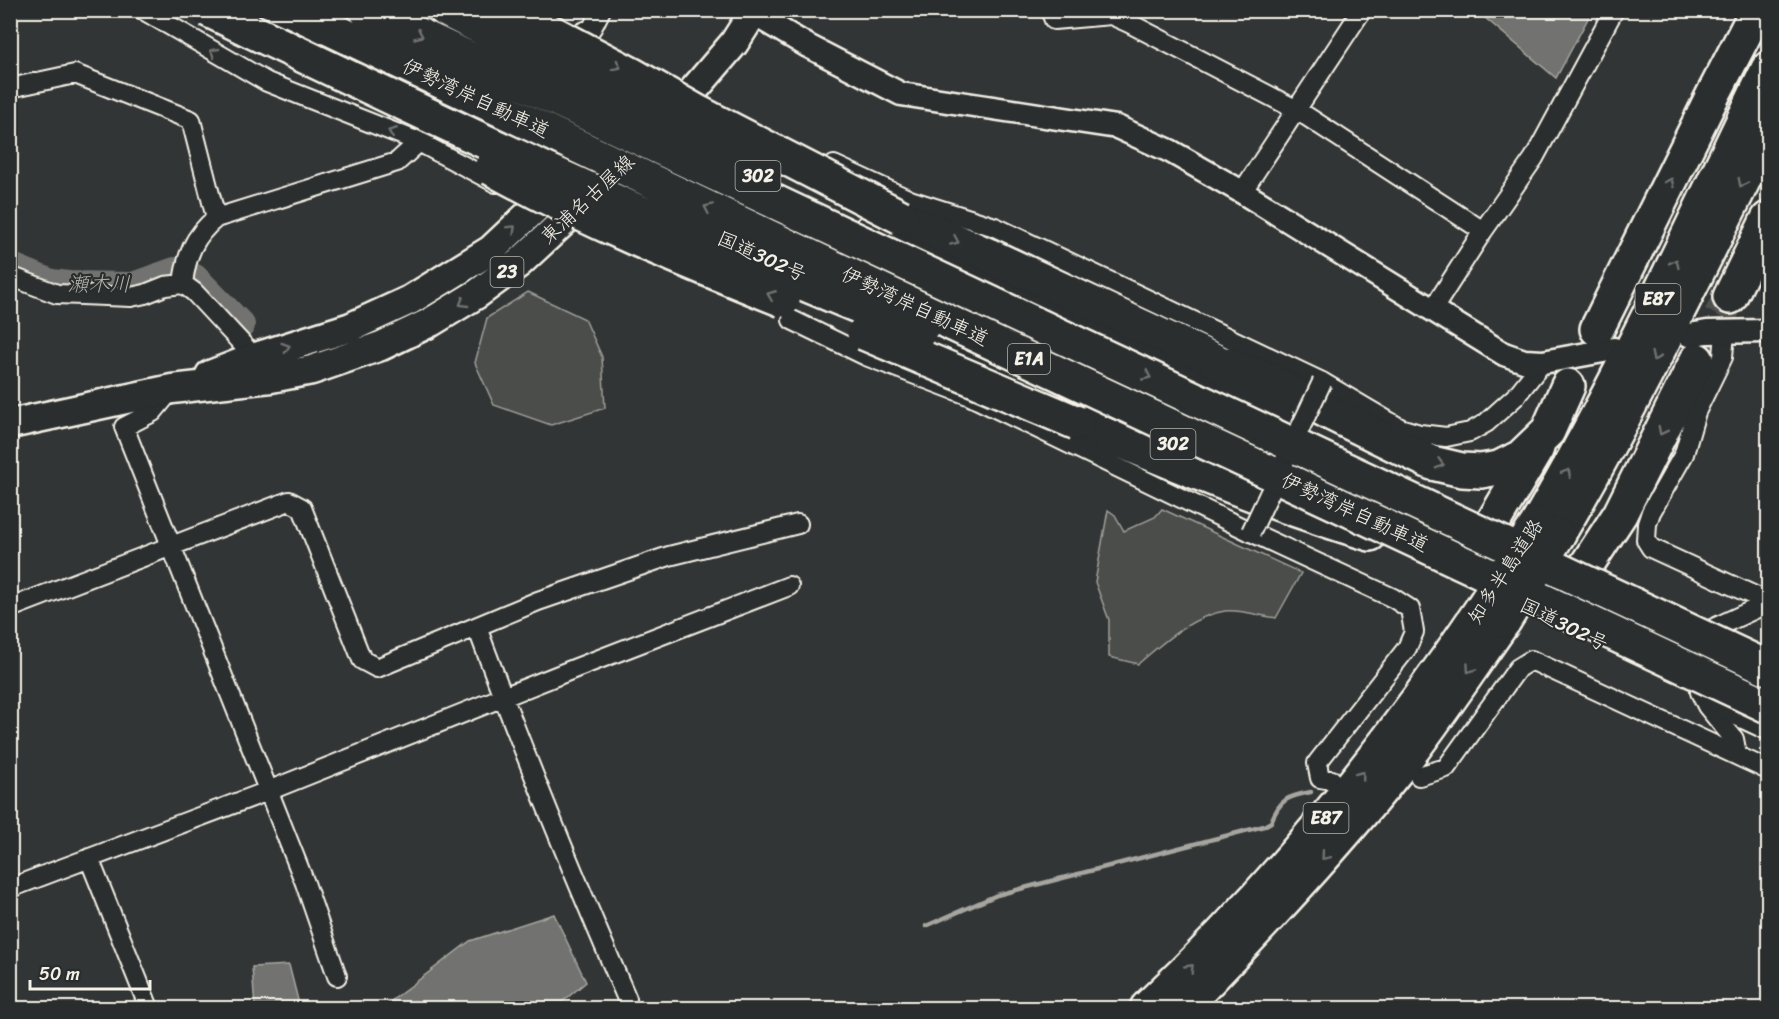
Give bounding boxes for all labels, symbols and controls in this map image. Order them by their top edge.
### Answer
one-way arrow [412,28,423,40]
one-way arrow [210,47,221,59]
street label: 伊勢湾岸自動車道 [396,49,556,148]
one-way arrow [610,59,621,70]
one-way arrow [387,126,398,139]
street label: 東浦名古屋線 [532,146,643,253]
road number: 302 [736,161,780,191]
one-way arrow [1738,177,1750,188]
one-way arrow [1662,178,1674,189]
one-way arrow [704,204,715,216]
street label: 国道302号 [711,221,812,292]
one-way arrow [505,226,516,237]
one-way arrow [949,234,960,246]
road number: 23 [490,257,524,287]
street label: 伊勢湾岸自動車道 [835,257,995,356]
one-way arrow [1668,258,1680,269]
water label: 瀬木川 [68,265,131,303]
road number: E87 [1636,284,1680,314]
one-way arrow [766,290,776,303]
one-way arrow [459,295,469,307]
one-way arrow [280,342,291,355]
road number: E1A [1008,344,1050,374]
one-way arrow [1651,351,1663,362]
one-way arrow [1141,369,1152,381]
one-way arrow [1657,424,1669,435]
road number: 302 [1150,429,1196,459]
one-way arrow [1435,457,1445,470]
street label: 伊勢湾岸自動車道 [1275,463,1435,562]
one-way arrow [1559,469,1571,479]
street label: 知多半島道路 [1458,511,1553,631]
street label: 国道302号 [1513,588,1614,661]
one-way arrow [1466,662,1477,673]
one-way arrow [1354,771,1365,782]
road number: E87 [1304,803,1348,833]
one-way arrow [1321,849,1332,860]
scale bar [30,953,150,991]
text: 50 m [39,958,80,990]
one-way arrow [1182,965,1193,976]

